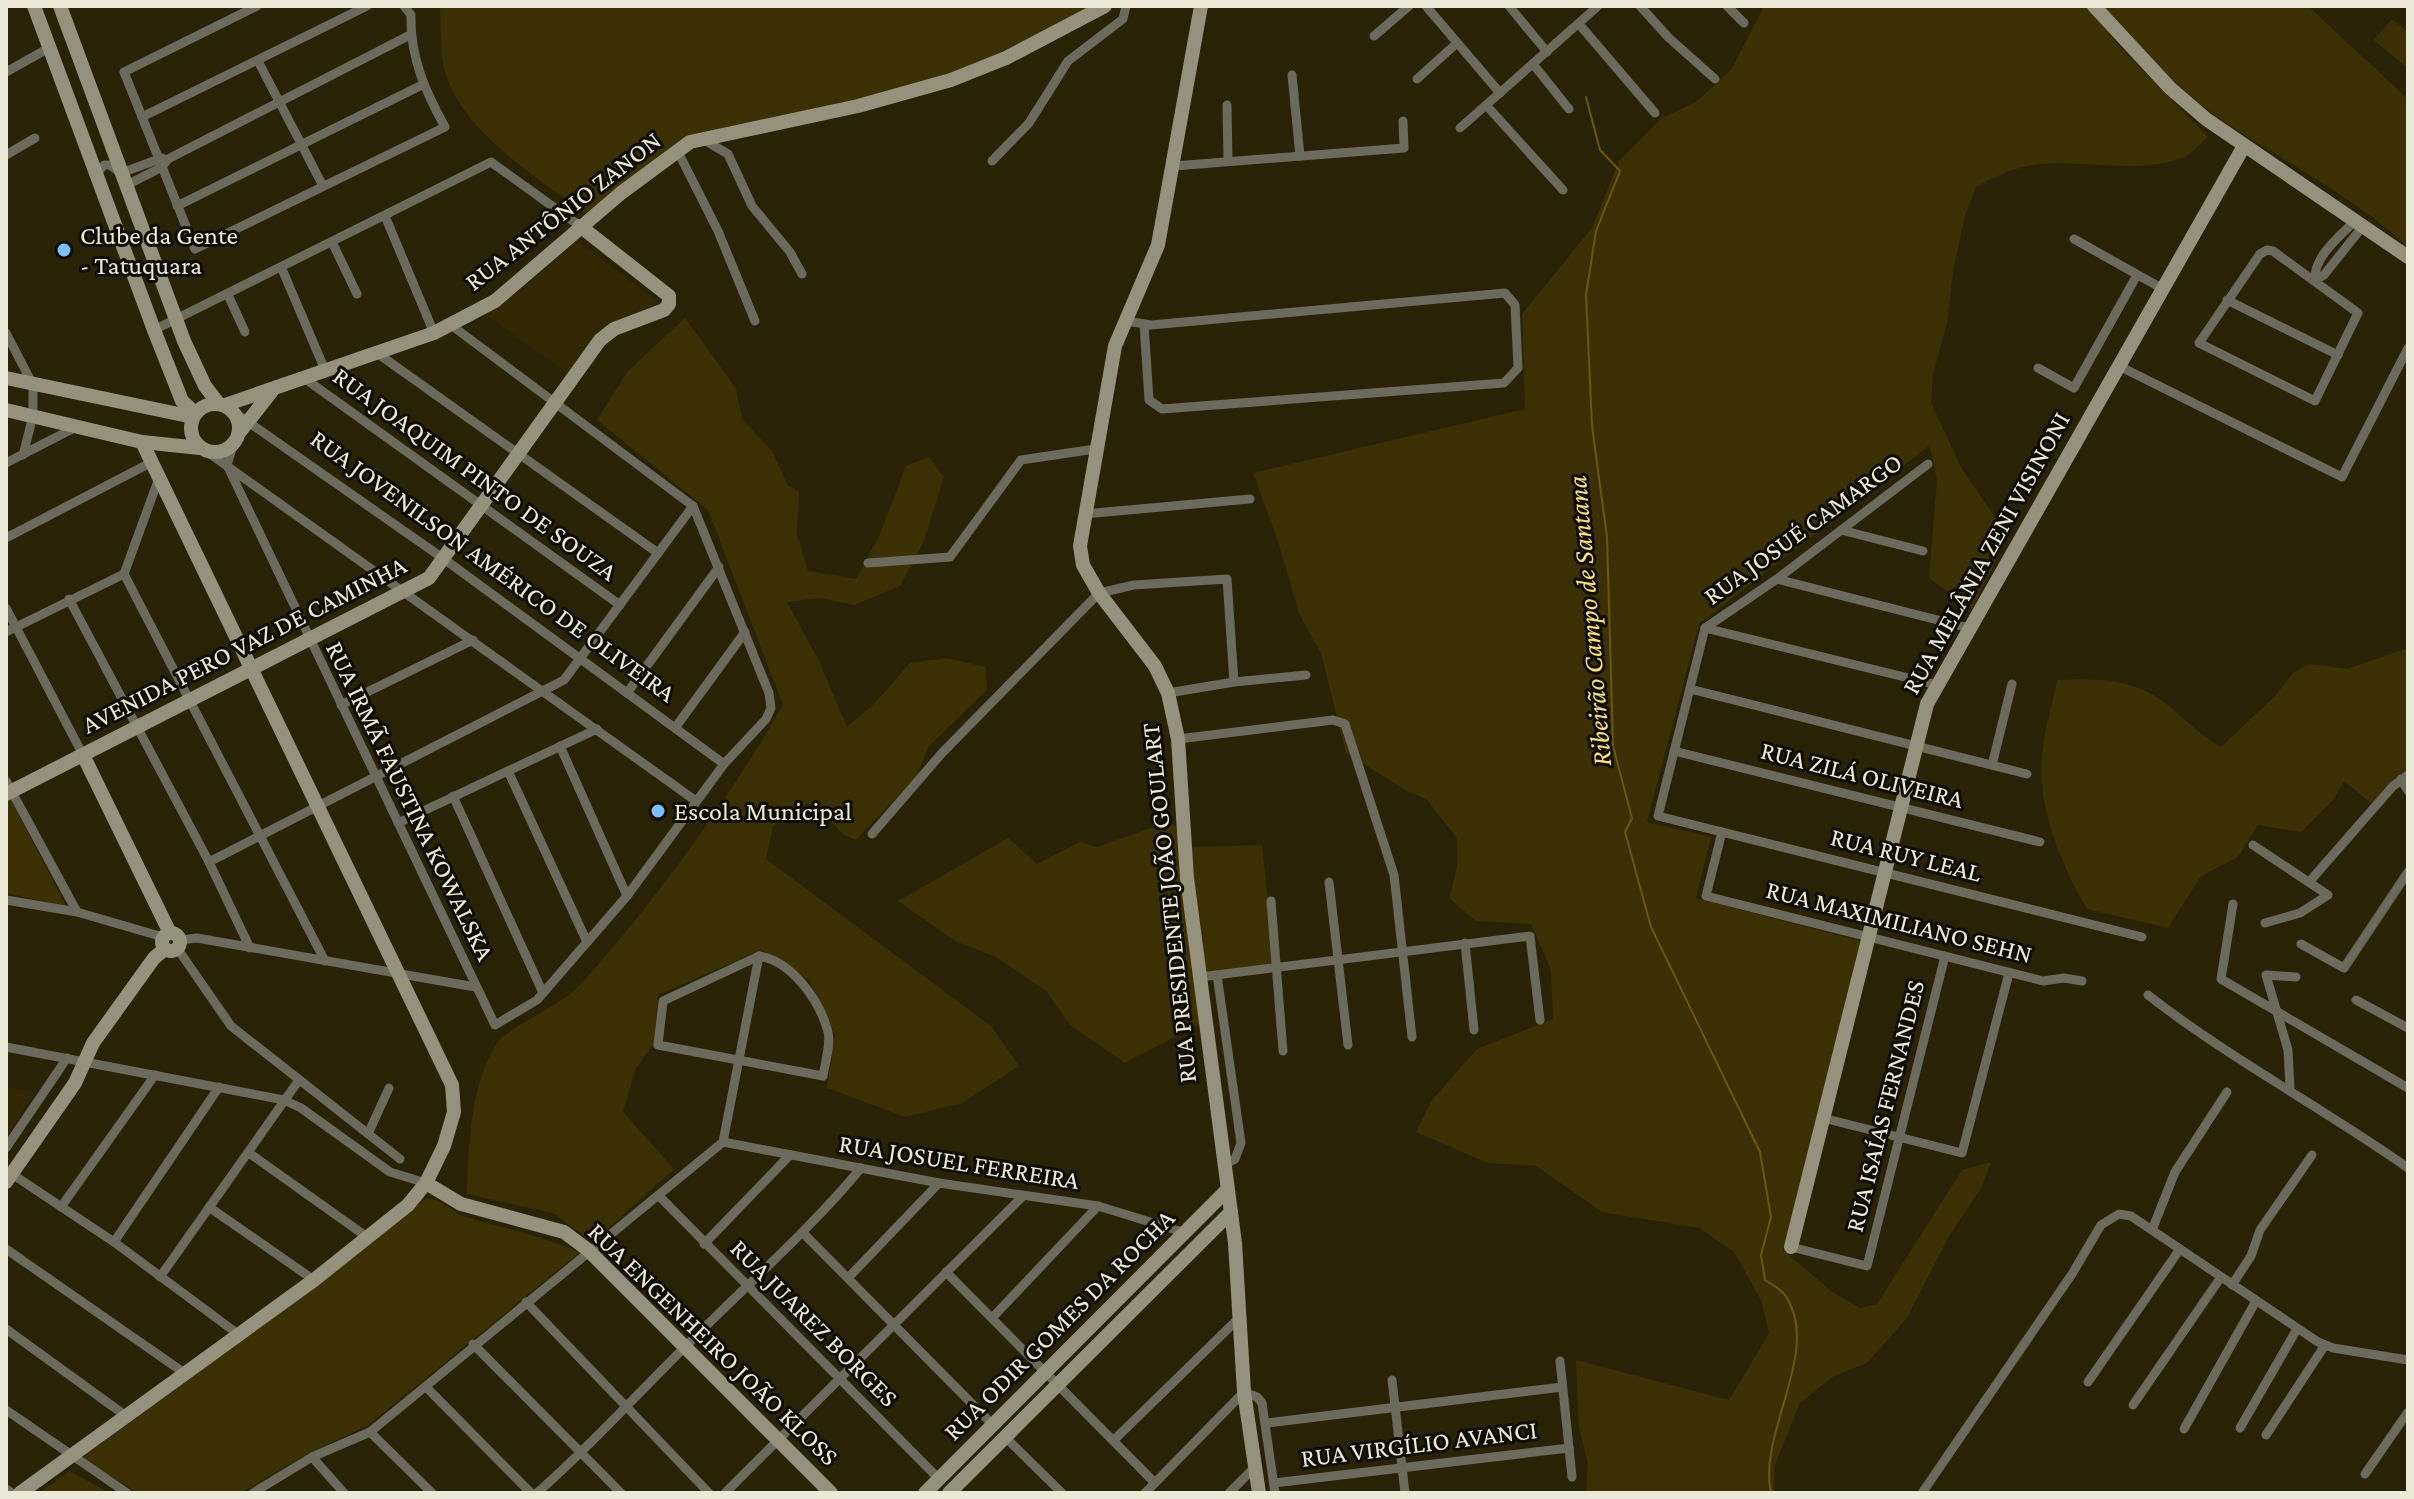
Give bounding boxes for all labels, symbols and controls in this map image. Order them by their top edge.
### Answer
street label: RUA ANTÔNIO ZANON [459,126,667,296]
place label: Clube da Gente - Tatuquara [80,221,238,280]
marker: Clube da Gente - Tatuquara [55,241,73,259]
street label: RUA JOAQUIM PINTO DE SOUZA [327,361,623,587]
street label: RUA MELÂNIA ZENI VISINONI [1896,407,2076,699]
street label: RUA JOVENILSON AMÉRICO DE OLIVEIRA [305,424,681,708]
street label: RUA JOSUÉ CAMARGO [1698,447,1908,611]
water label: Ribeirão Campo de Santana [1561,474,1617,768]
street label: AVENIDA PERO VAZ DE CAMINHA [77,550,411,740]
street label: RUA IRMÃ FAUSTINA KOWALSKA [320,637,500,966]
street label: RUA PRESIDENTE JOÃO GOULART [1136,721,1202,1085]
street label: RUA ZILÁ OLIVEIRA [1758,736,1966,814]
place label: Escola Municipal [674,797,852,826]
marker: Escola Municipal [649,802,667,820]
street label: RUA RUY LEAL [1828,822,1984,888]
street label: RUA MAXIMILIANO SEHN [1763,875,2035,969]
street label: RUA ISAÍAS FERNANDES [1840,977,1930,1235]
street label: RUA JOSUEL FERREIRA [837,1129,1081,1195]
street label: RUA ODIR GOMES DA ROCHA [938,1204,1180,1446]
street label: RUA ENGENHEIRO JOÃO KLOSS [582,1217,844,1471]
street label: RUA JUAREZ BORGES [724,1233,904,1413]
street label: RUA VIRGÍLIO AVANCI [1299,1415,1539,1473]

